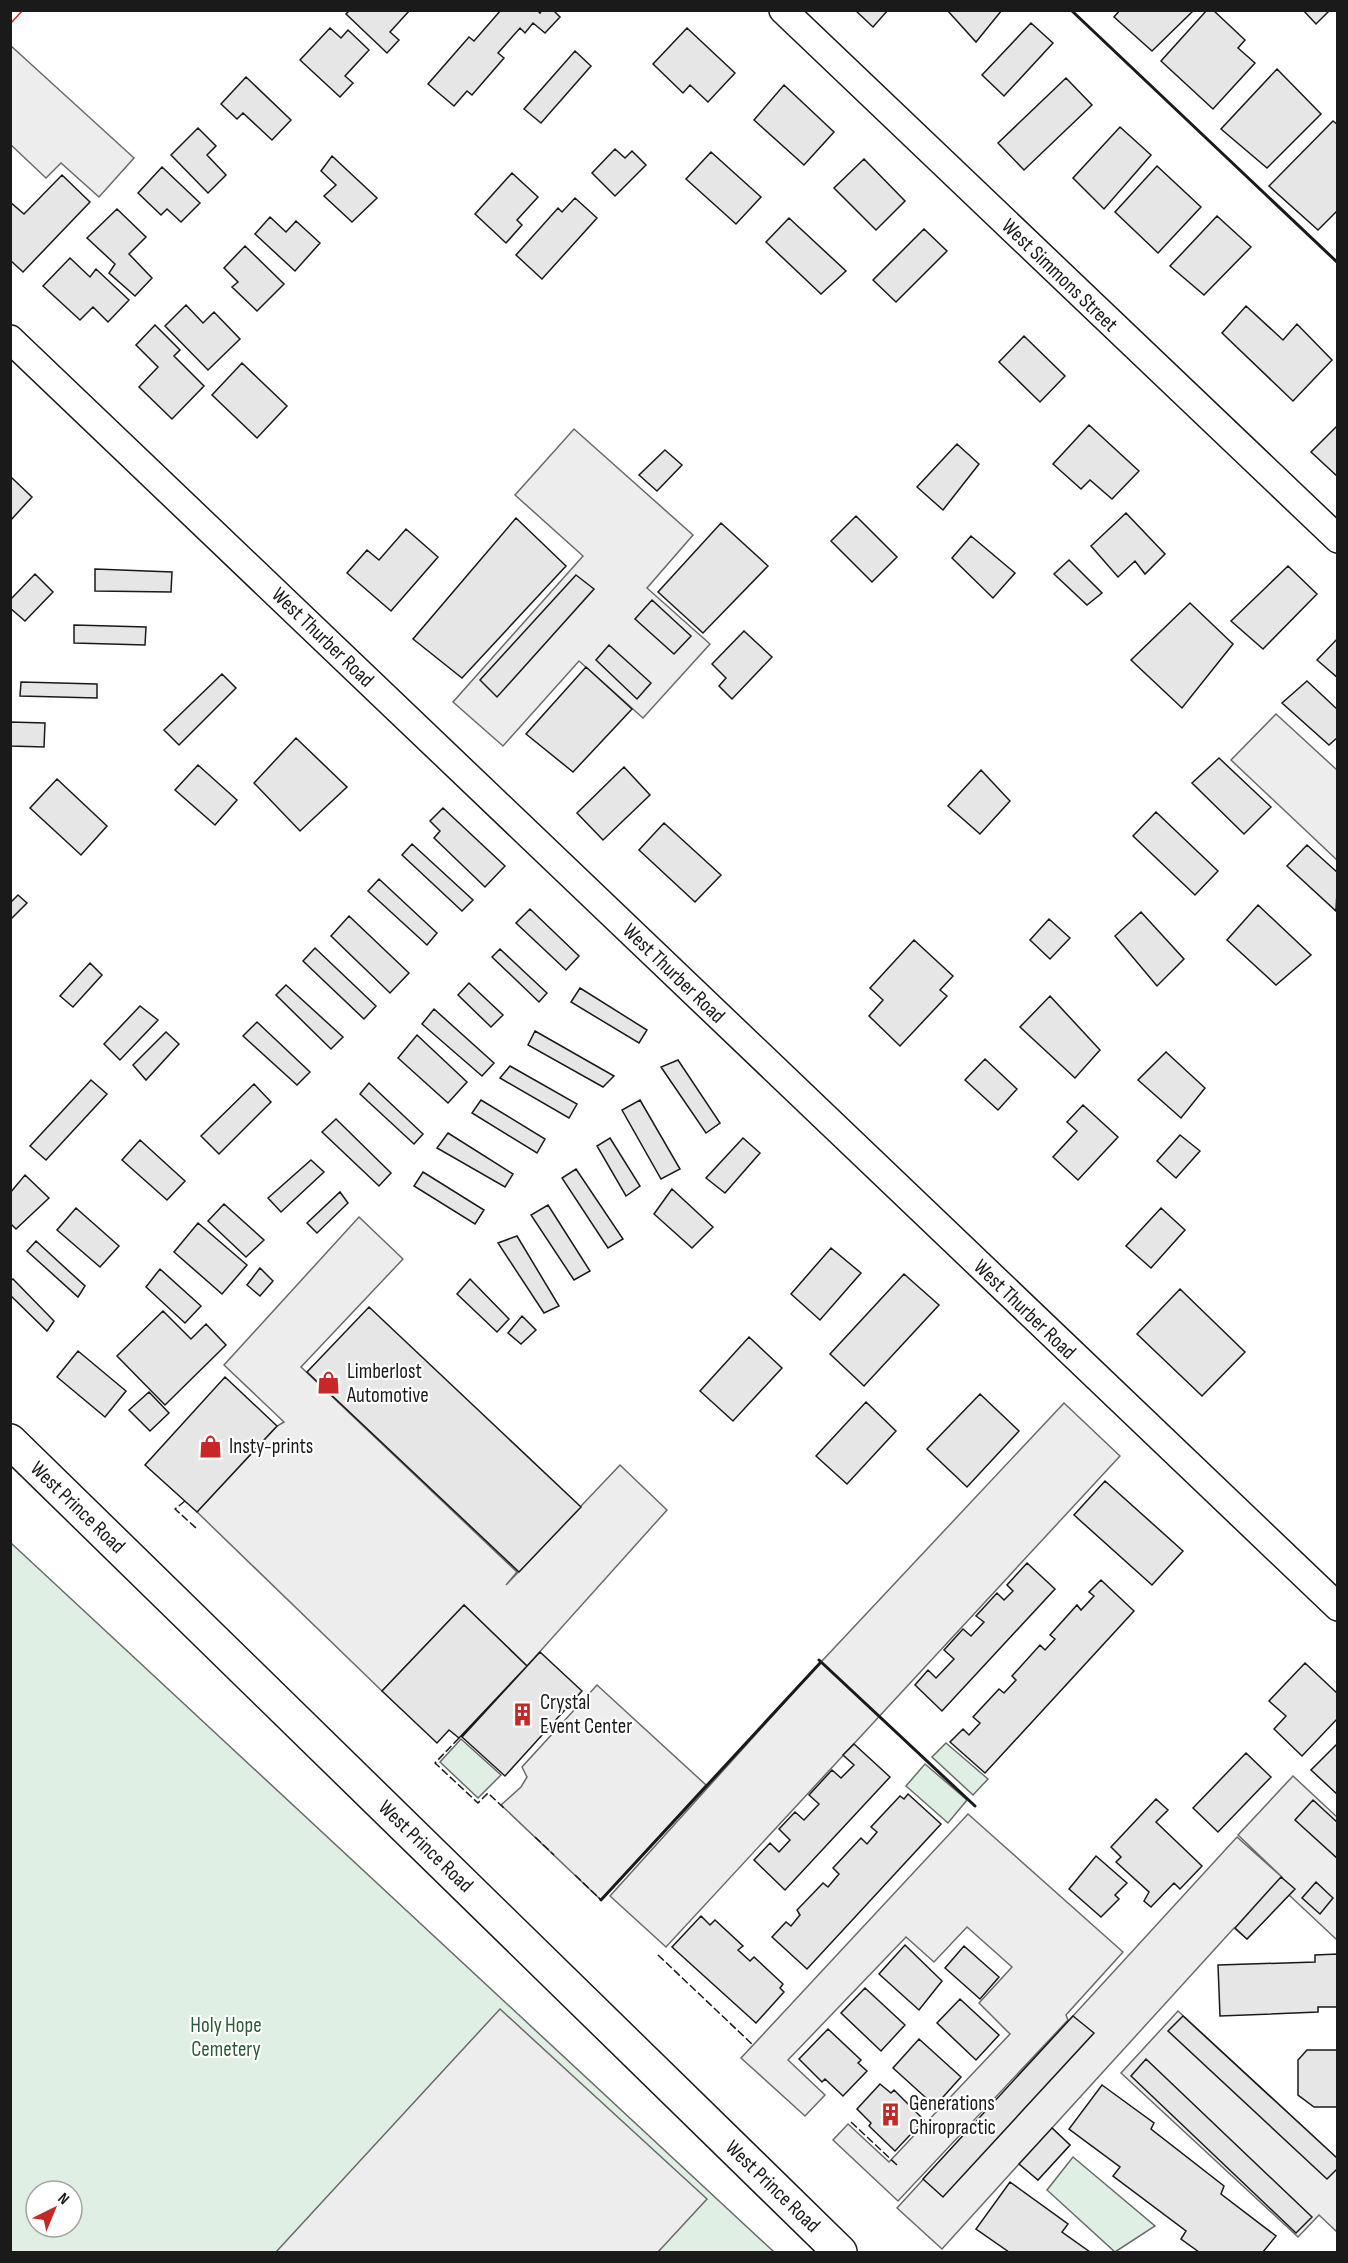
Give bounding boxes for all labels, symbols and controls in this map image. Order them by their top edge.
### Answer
street label: West Simmons Street [996,214,1123,337]
street label: West Thurber Road [266,582,379,692]
street label: West Thurber Road [617,918,730,1028]
street label: West Thurber Road [968,1254,1081,1364]
place label: Limberlost Automotive [346,1359,429,1408]
shop icon: Limberlost Automotive [316,1370,342,1396]
shop icon: Insty-prints [198,1433,224,1459]
place label: Insty-prints [229,1434,313,1459]
street label: West Prince Road [25,1456,130,1559]
place label: Crystal Event Center [540,1690,632,1739]
building icon: Crystal Event Center [509,1701,535,1727]
street label: West Prince Road [373,1795,478,1898]
park label: Holy Hope Cemetery [190,2013,262,2062]
place label: Generations Chiropractic [909,2091,996,2140]
building icon: Generations Chiropractic [878,2102,904,2128]
street label: West Prince Road [720,2135,825,2238]
north arrow [24,2179,84,2239]
text: N [54,2189,73,2209]

